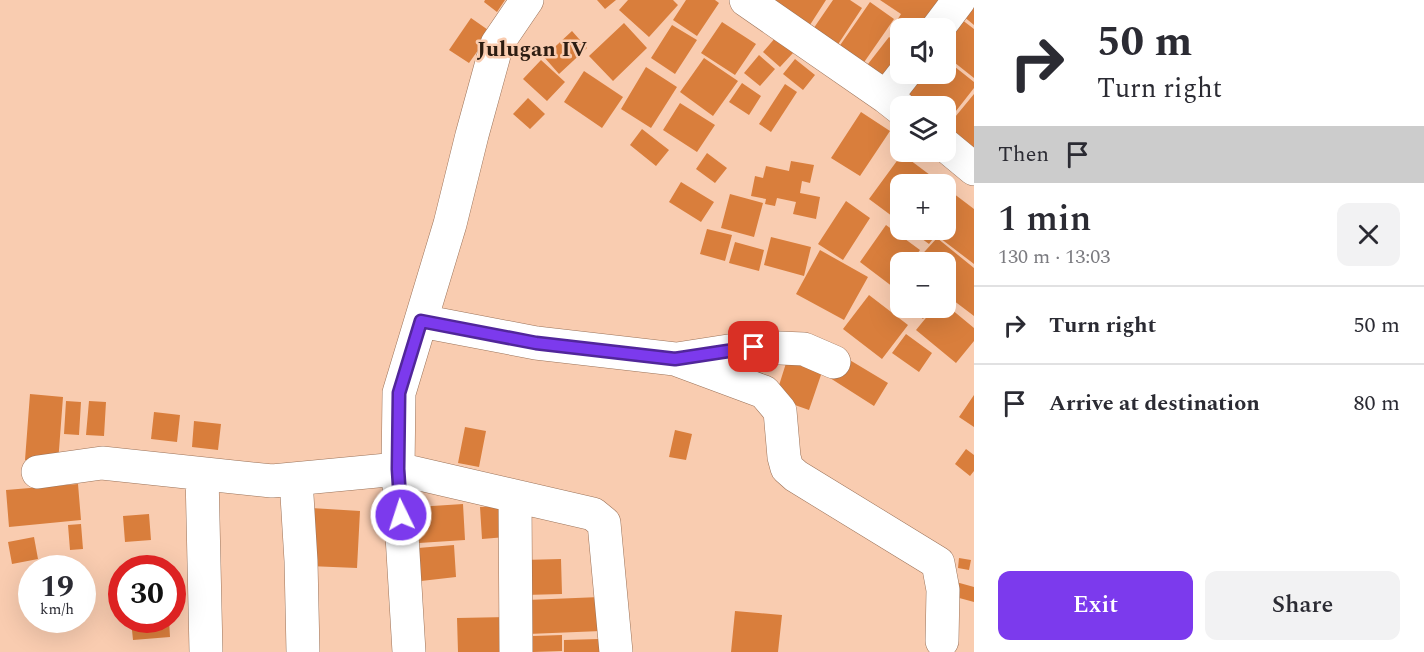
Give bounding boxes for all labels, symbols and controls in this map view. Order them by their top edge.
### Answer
text: 50 m [1097,11,1192,74]
map controls [890,18,956,318]
button: sound [890,18,956,84]
icon: right [998,24,1076,102]
district label: Julugan IV [477,33,587,66]
text: Turn right [1097,68,1222,110]
button: layers [890,96,956,162]
text: Then [998,138,1049,171]
icon: arrive [1061,138,1094,171]
button: + [890,174,956,240]
text: 1 min [998,192,1091,247]
button: close [1337,203,1400,266]
text: 130 m · 13:03 [998,242,1110,272]
button: − [890,252,956,318]
icon: right [998,309,1031,342]
text: Turn right [1049,309,1156,342]
text: 50 m [1354,309,1400,342]
pin [728,321,779,372]
icon: arrive [737,330,770,363]
icon: arrive [998,387,1031,420]
text: Arrive at destination [1049,387,1260,420]
text: 80 m [1354,387,1400,420]
position arrow [369,483,433,547]
speed limit sign: 30 [108,555,186,633]
text: 19 [40,564,74,610]
button: Exit [998,571,1193,640]
button: Share [1205,571,1400,640]
text: km/h [40,598,74,621]

